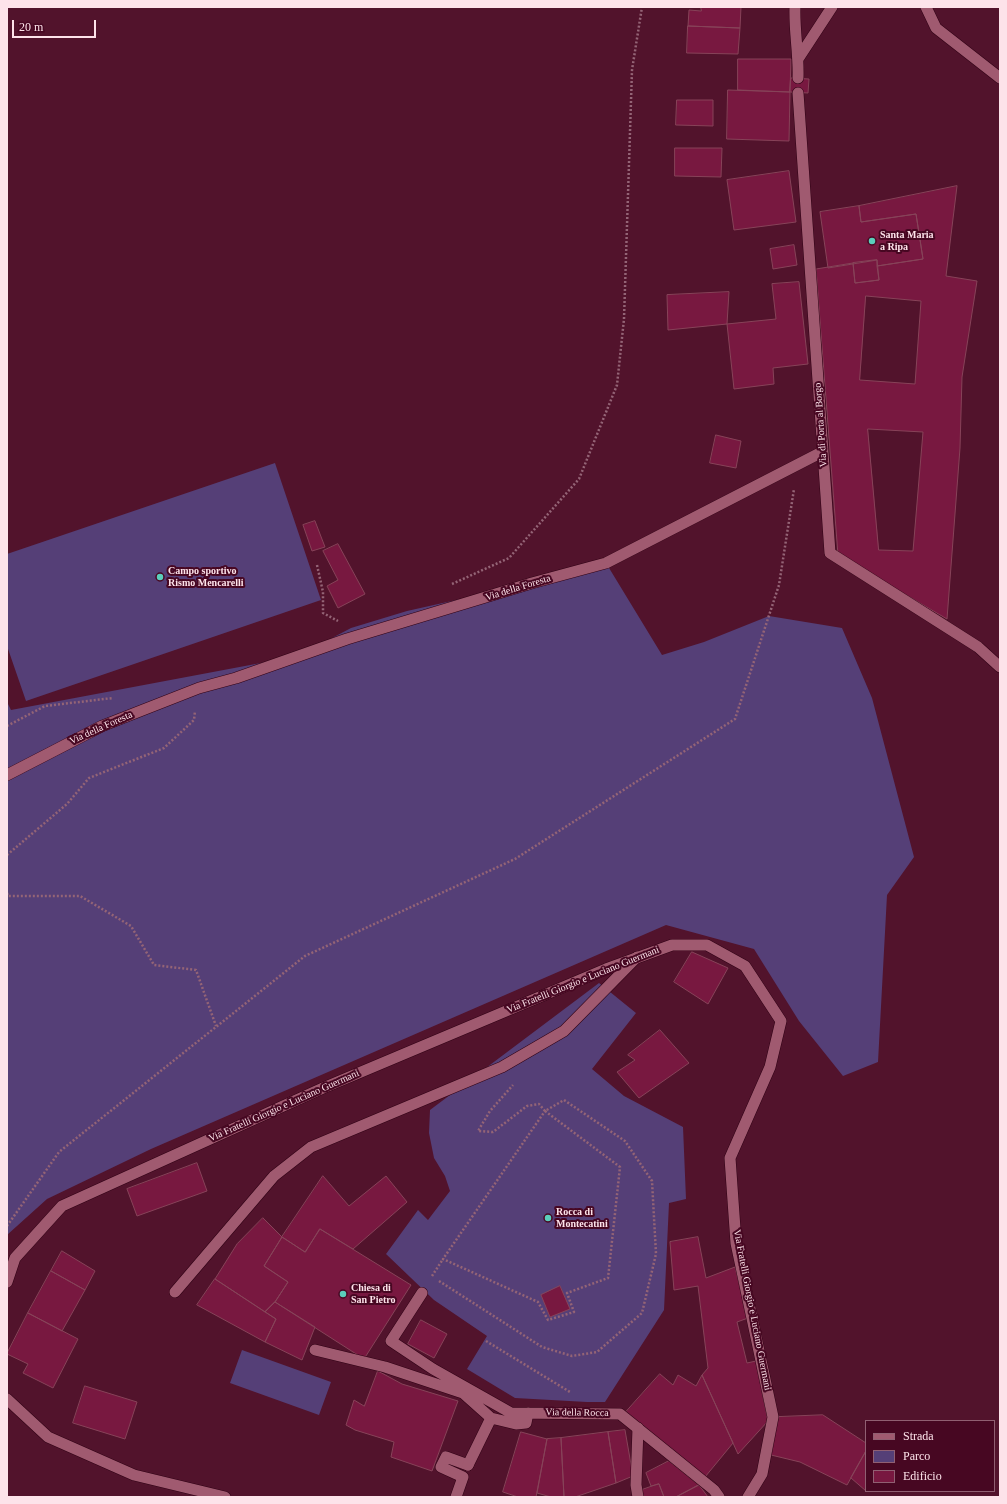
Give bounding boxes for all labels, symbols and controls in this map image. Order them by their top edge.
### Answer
scale bar [14,12,98,38]
text: 20 m [19,20,43,34]
place label: Santa Maria a Ripa [880,229,934,252]
marker: Santa Maria a Ripa [867,236,877,246]
street label: Via di Porta al Borgo [812,382,830,468]
place label: Campo sportivo Rismo Mencarelli [168,565,244,588]
marker: Campo sportivo Rismo Mencarelli [155,572,165,582]
street label: Via della Foresta [484,572,552,604]
street label: Via della Foresta [68,709,134,747]
street label: Via Fratelli Giorgio e Luciano Guermani [505,944,661,1016]
street label: Via Fratelli Giorgio e Luciano Guermani [207,1067,361,1145]
place label: Rocca di Montecatini [556,1206,608,1230]
marker: Rocca di Montecatini [543,1213,553,1223]
street label: Via Fratelli Giorgio e Luciano Guermani [731,1229,773,1391]
place label: Chiesa di San Pietro [351,1282,396,1306]
marker: Chiesa di San Pietro [338,1289,348,1299]
street label: Via della Rocca [545,1406,609,1420]
legend [865,1420,995,1492]
text: Strada [903,1429,934,1443]
text: Parco [903,1449,930,1463]
text: Edificio [903,1469,942,1483]

